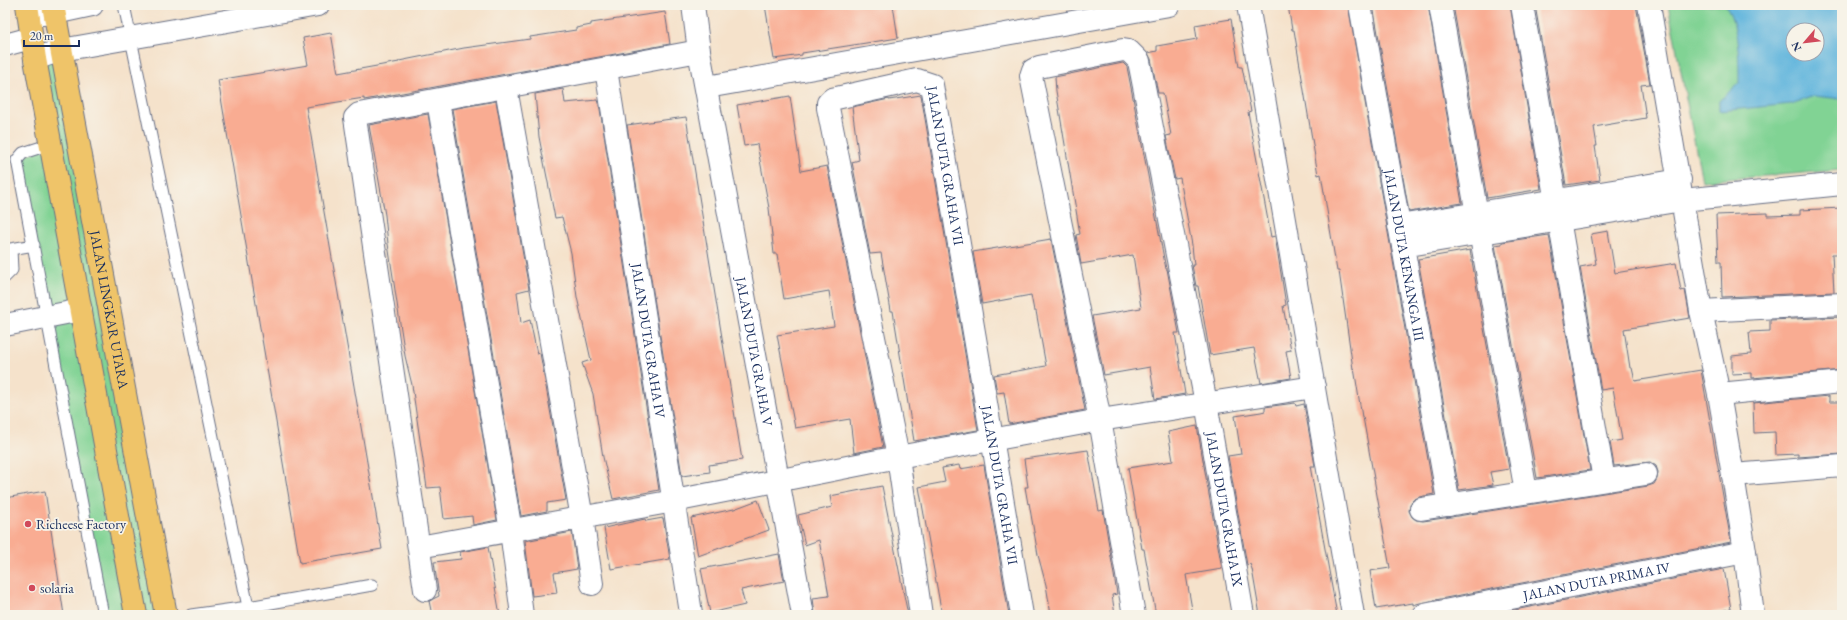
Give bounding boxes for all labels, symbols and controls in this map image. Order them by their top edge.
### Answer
scale bar [24,22,79,48]
north arrow [1785,22,1825,62]
text: 20 m [30,28,54,44]
text: N [1788,39,1804,54]
street label: JALAN DUTA GRAHA VII [923,84,968,247]
street label: JALAN DUTA KENANGA III [1380,167,1429,343]
street label: JALAN LINGKAR UTARA [86,228,133,391]
street label: JALAN DUTA GRAHA IV [627,261,670,420]
street label: JALAN DUTA GRAHA V [732,274,777,428]
street label: JALAN DUTA GRAHA VII [977,403,1022,566]
street label: JALAN DUTA GRAHA IX [1202,429,1247,588]
place label: Richeese Factory [36,515,127,533]
marker: Richeese Factory [23,519,33,529]
street label: JALAN DUTA PRIMA IV [1521,558,1672,605]
place label: solaria [40,579,74,597]
marker: solaria [27,583,37,593]

